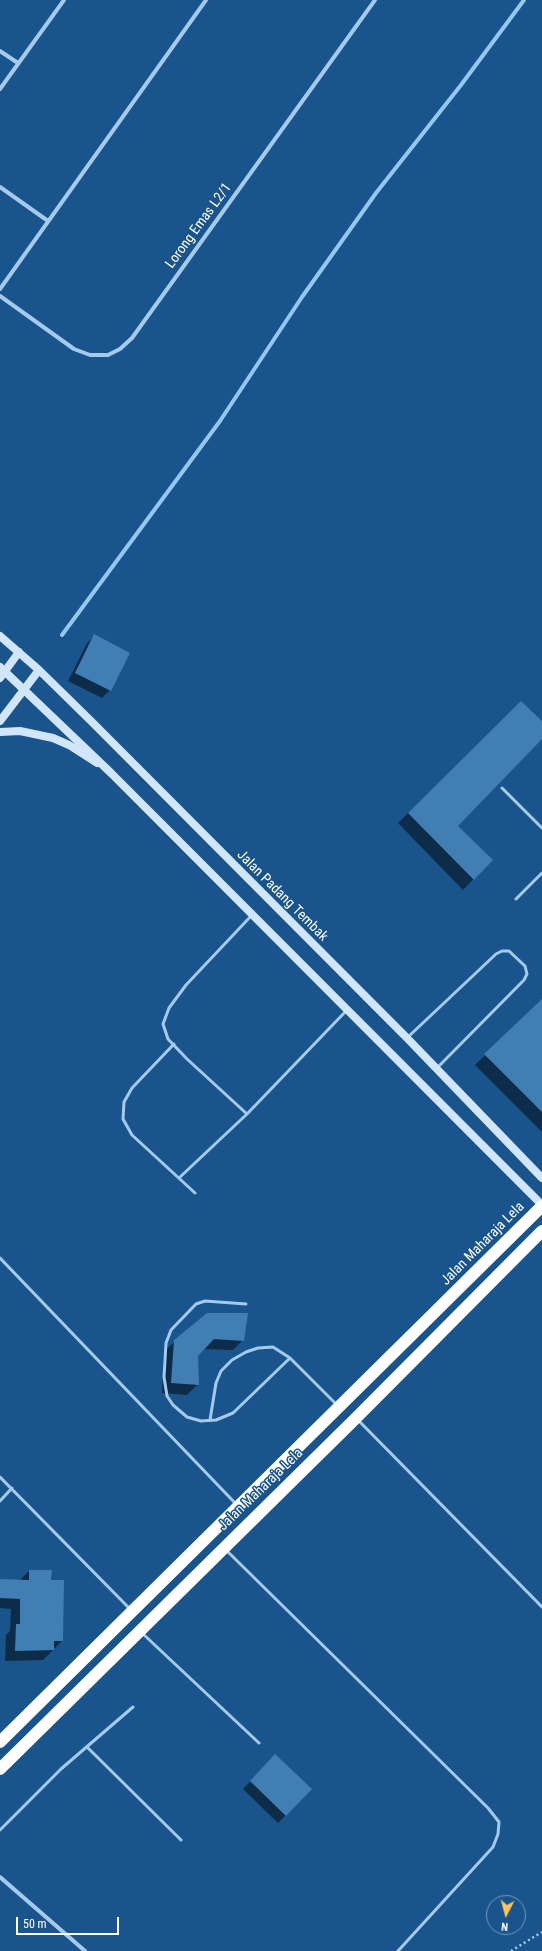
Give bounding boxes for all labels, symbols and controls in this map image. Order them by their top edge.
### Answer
street label: Lorong Emas L2/1 [162,180,236,272]
street label: Jalan Padang Tembak [233,847,331,945]
street label: Jalan Maharaja Lela [438,1199,528,1289]
street label: Jalan Maharaja Lela [215,1445,307,1535]
north arrow [486,1895,526,1935]
scale bar [18,1909,121,1935]
text: 50 m [23,1917,47,1931]
text: N [501,1920,509,1933]

